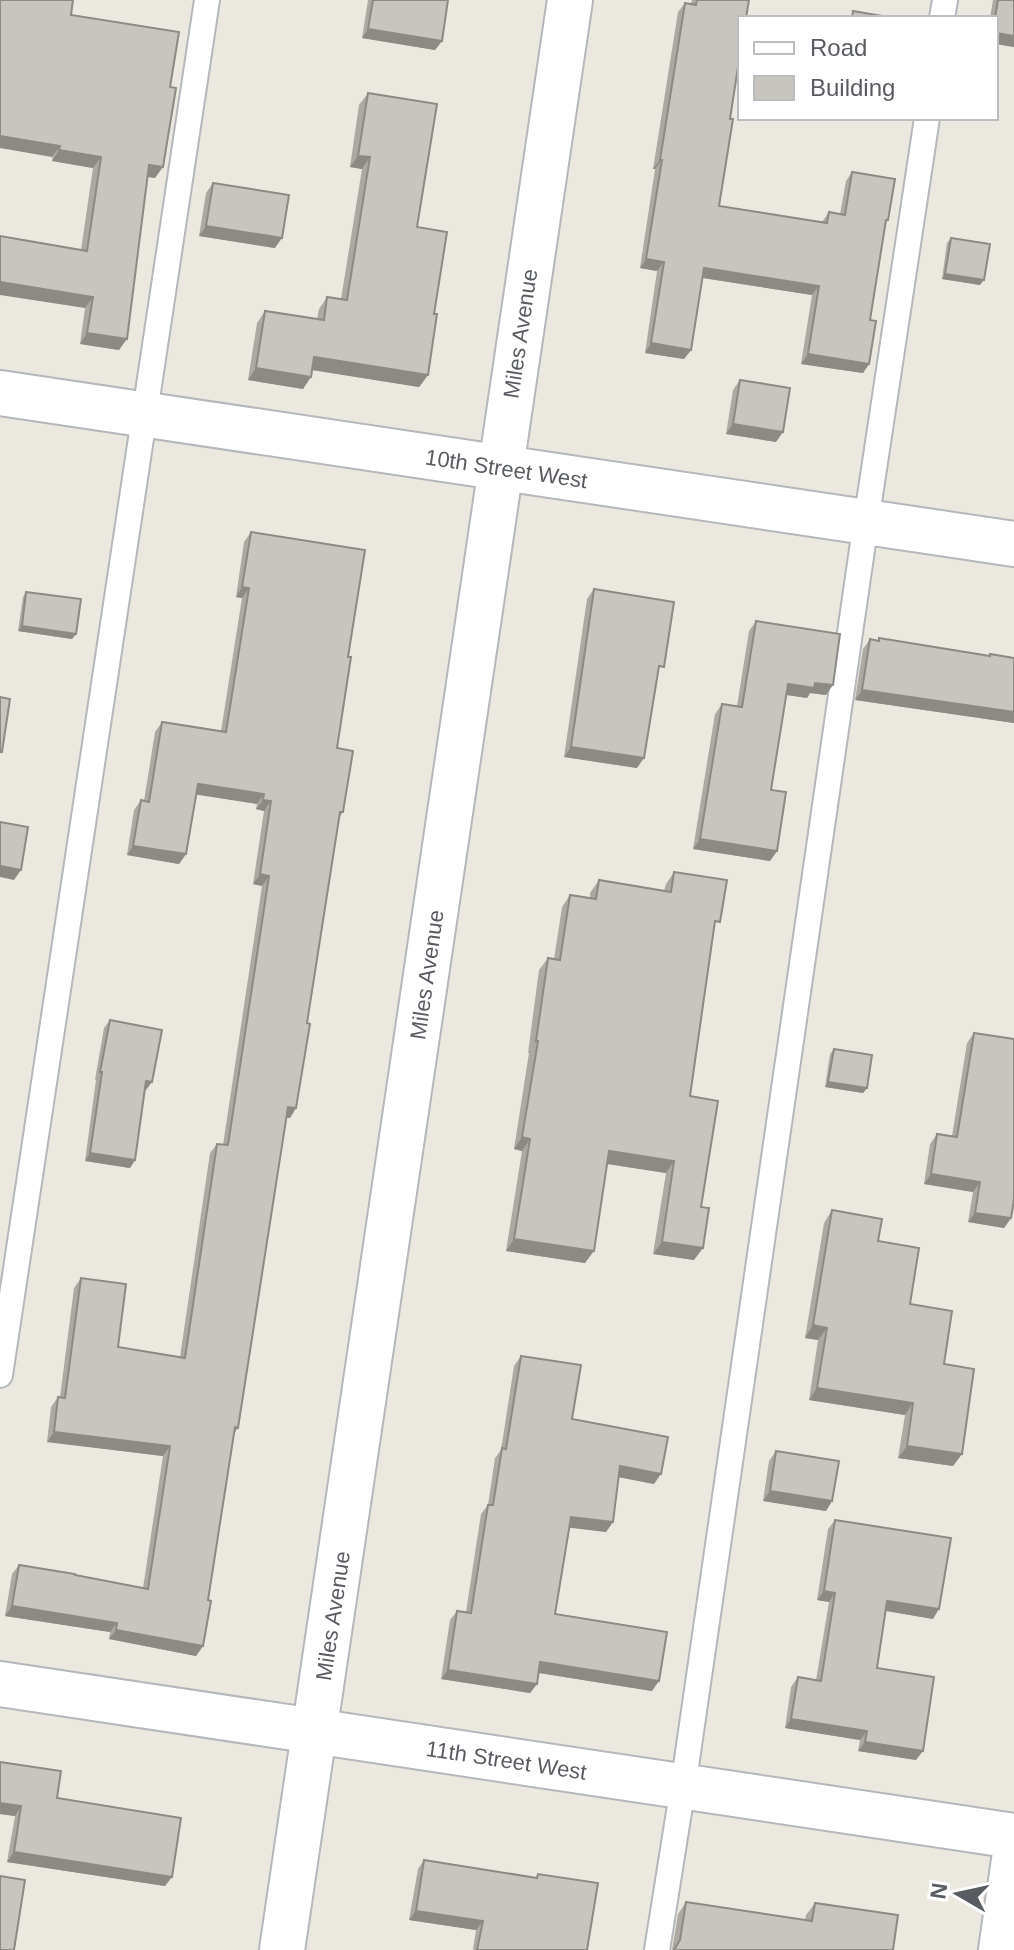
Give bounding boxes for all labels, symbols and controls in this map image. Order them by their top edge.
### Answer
legend [738,16,998,120]
text: Road [810,34,867,61]
text: Building [810,74,895,101]
street label: Miles Avenue [498,267,542,400]
street label: 10th Street West [424,444,589,493]
street label: Miles Avenue [405,908,448,1041]
street label: Miles Avenue [311,1549,355,1682]
street label: 11th Street West [424,1736,588,1784]
north arrow [918,1854,998,1934]
text: N [925,1881,952,1901]

